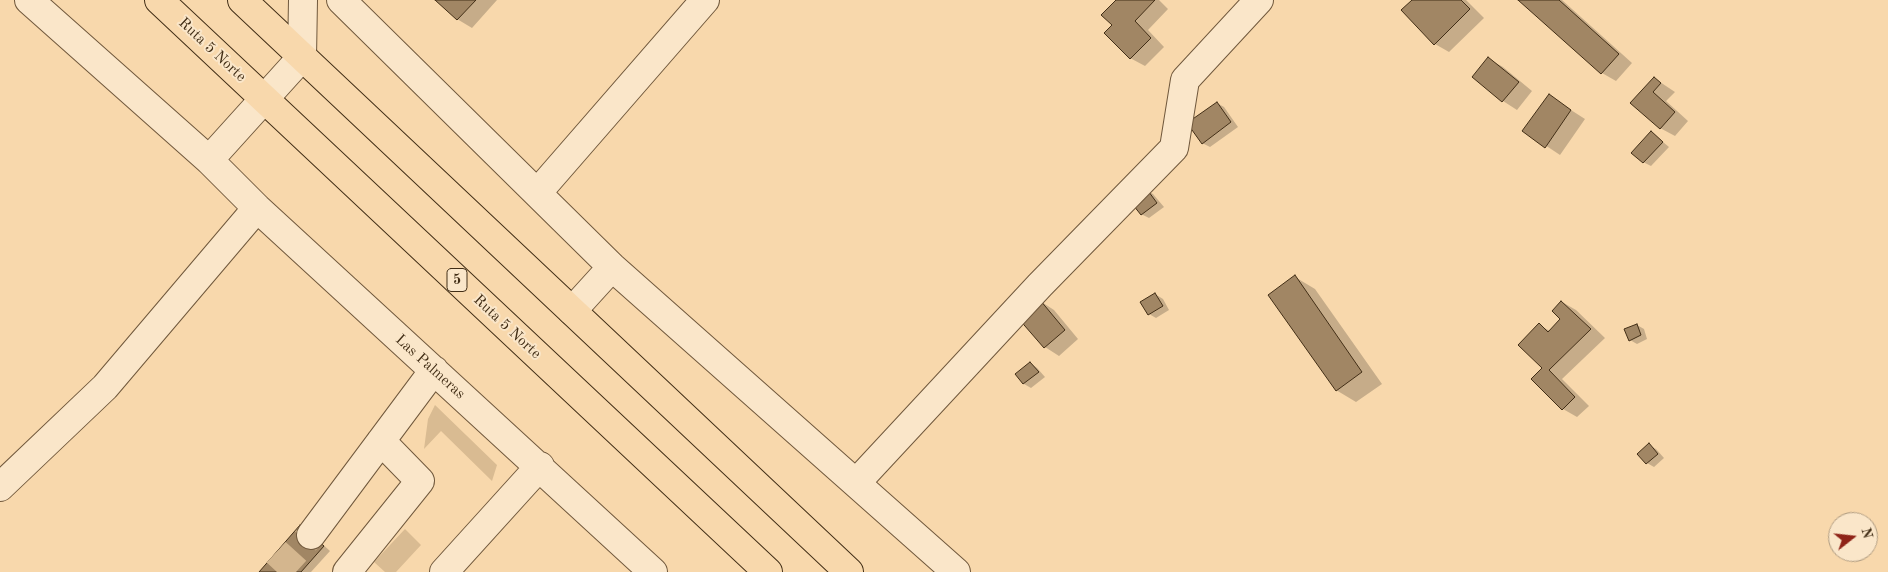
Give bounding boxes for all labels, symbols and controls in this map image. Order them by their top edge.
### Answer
street label: Ruta 5 Norte [174,14,250,86]
road number: 5 [447,268,467,292]
street label: Ruta 5 Norte [469,291,545,363]
street label: Las Palmeras [391,331,469,403]
north arrow [1828,512,1878,562]
text: N [1858,526,1875,540]

